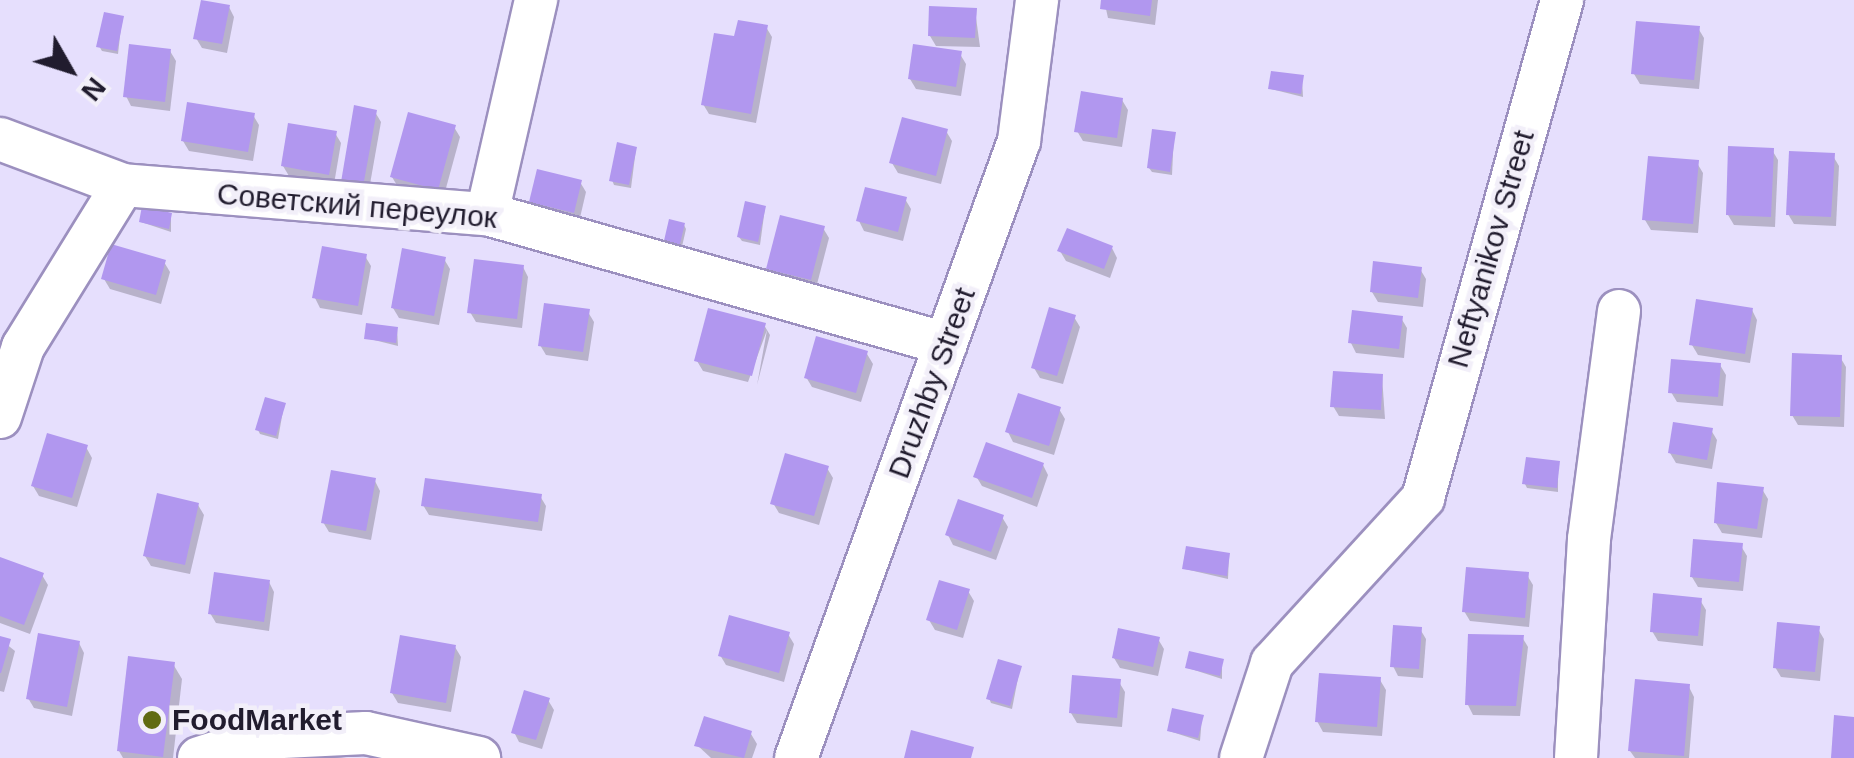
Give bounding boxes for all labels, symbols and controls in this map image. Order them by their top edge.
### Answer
north arrow [20,20,120,120]
text: N [75,72,112,107]
street label: Neftyanikov Street [1440,126,1542,372]
street label: Советский переулок [215,176,499,236]
street label: Druzhby Street [881,283,983,483]
place label: FoodMarket [172,702,342,738]
marker: FoodMarket [141,709,163,731]

